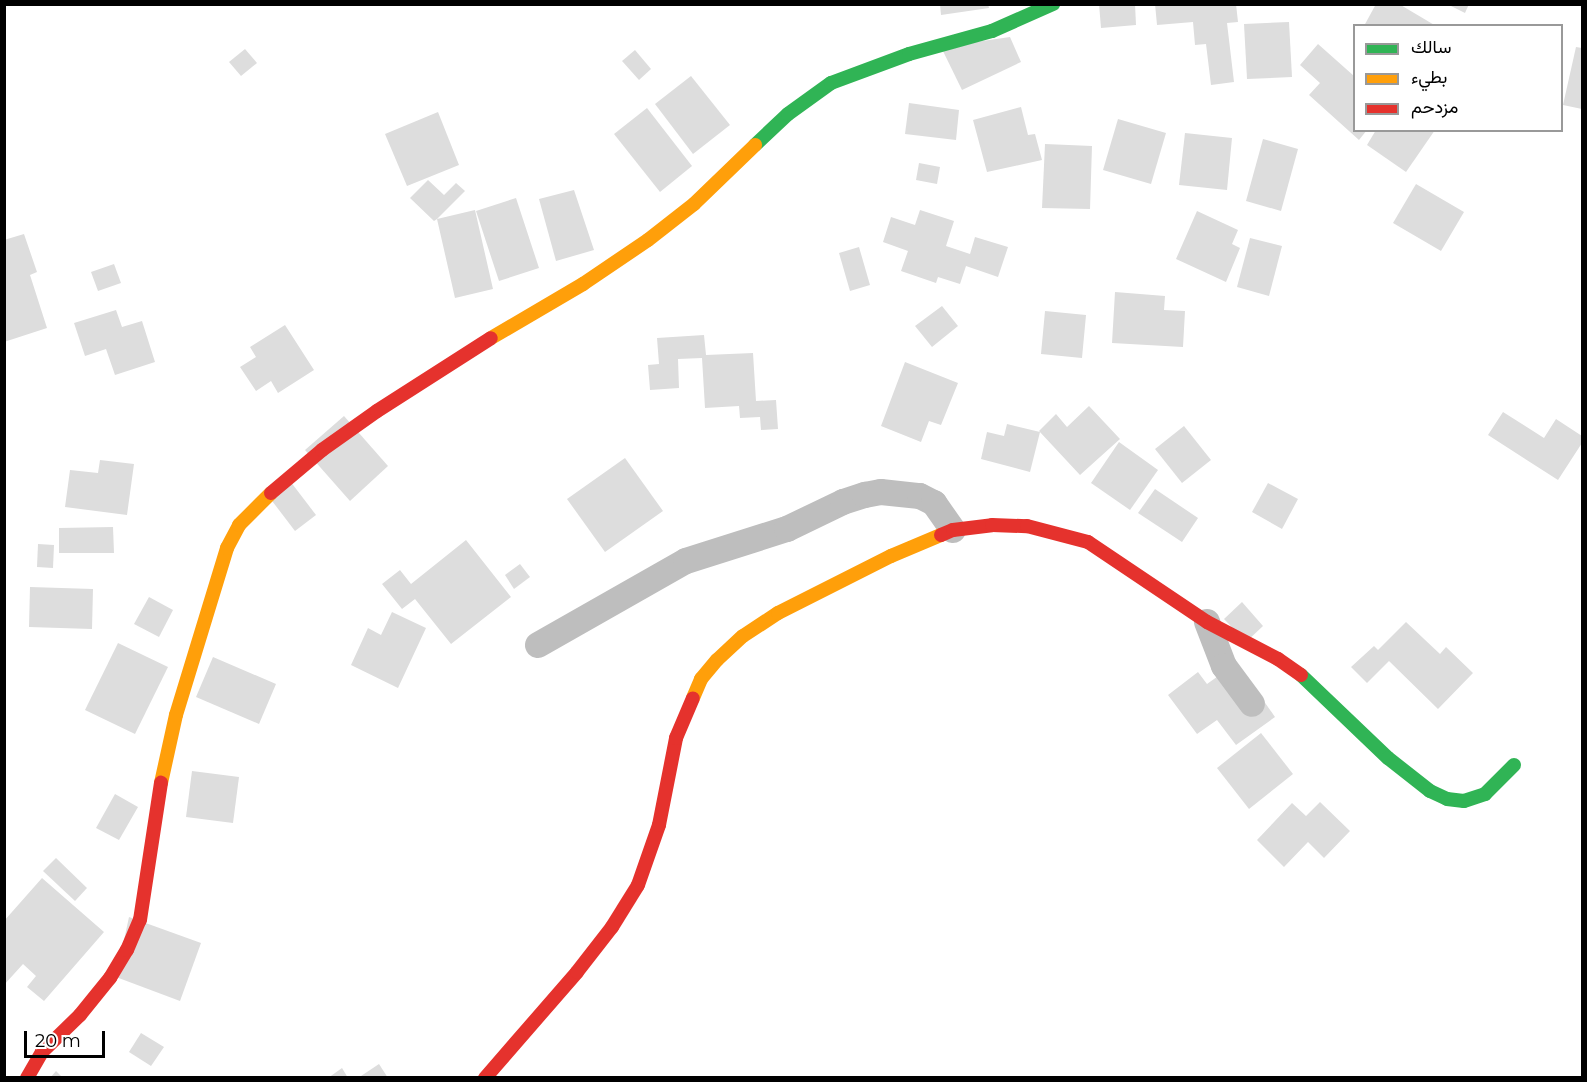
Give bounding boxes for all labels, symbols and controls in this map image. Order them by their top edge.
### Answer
legend [1353,24,1563,132]
text: سالك [1411,36,1451,58]
text: بطيء [1411,66,1447,88]
text: مزدحم [1411,96,1458,118]
scale bar [27,1019,108,1057]
text: 20 m [35,1030,81,1052]

